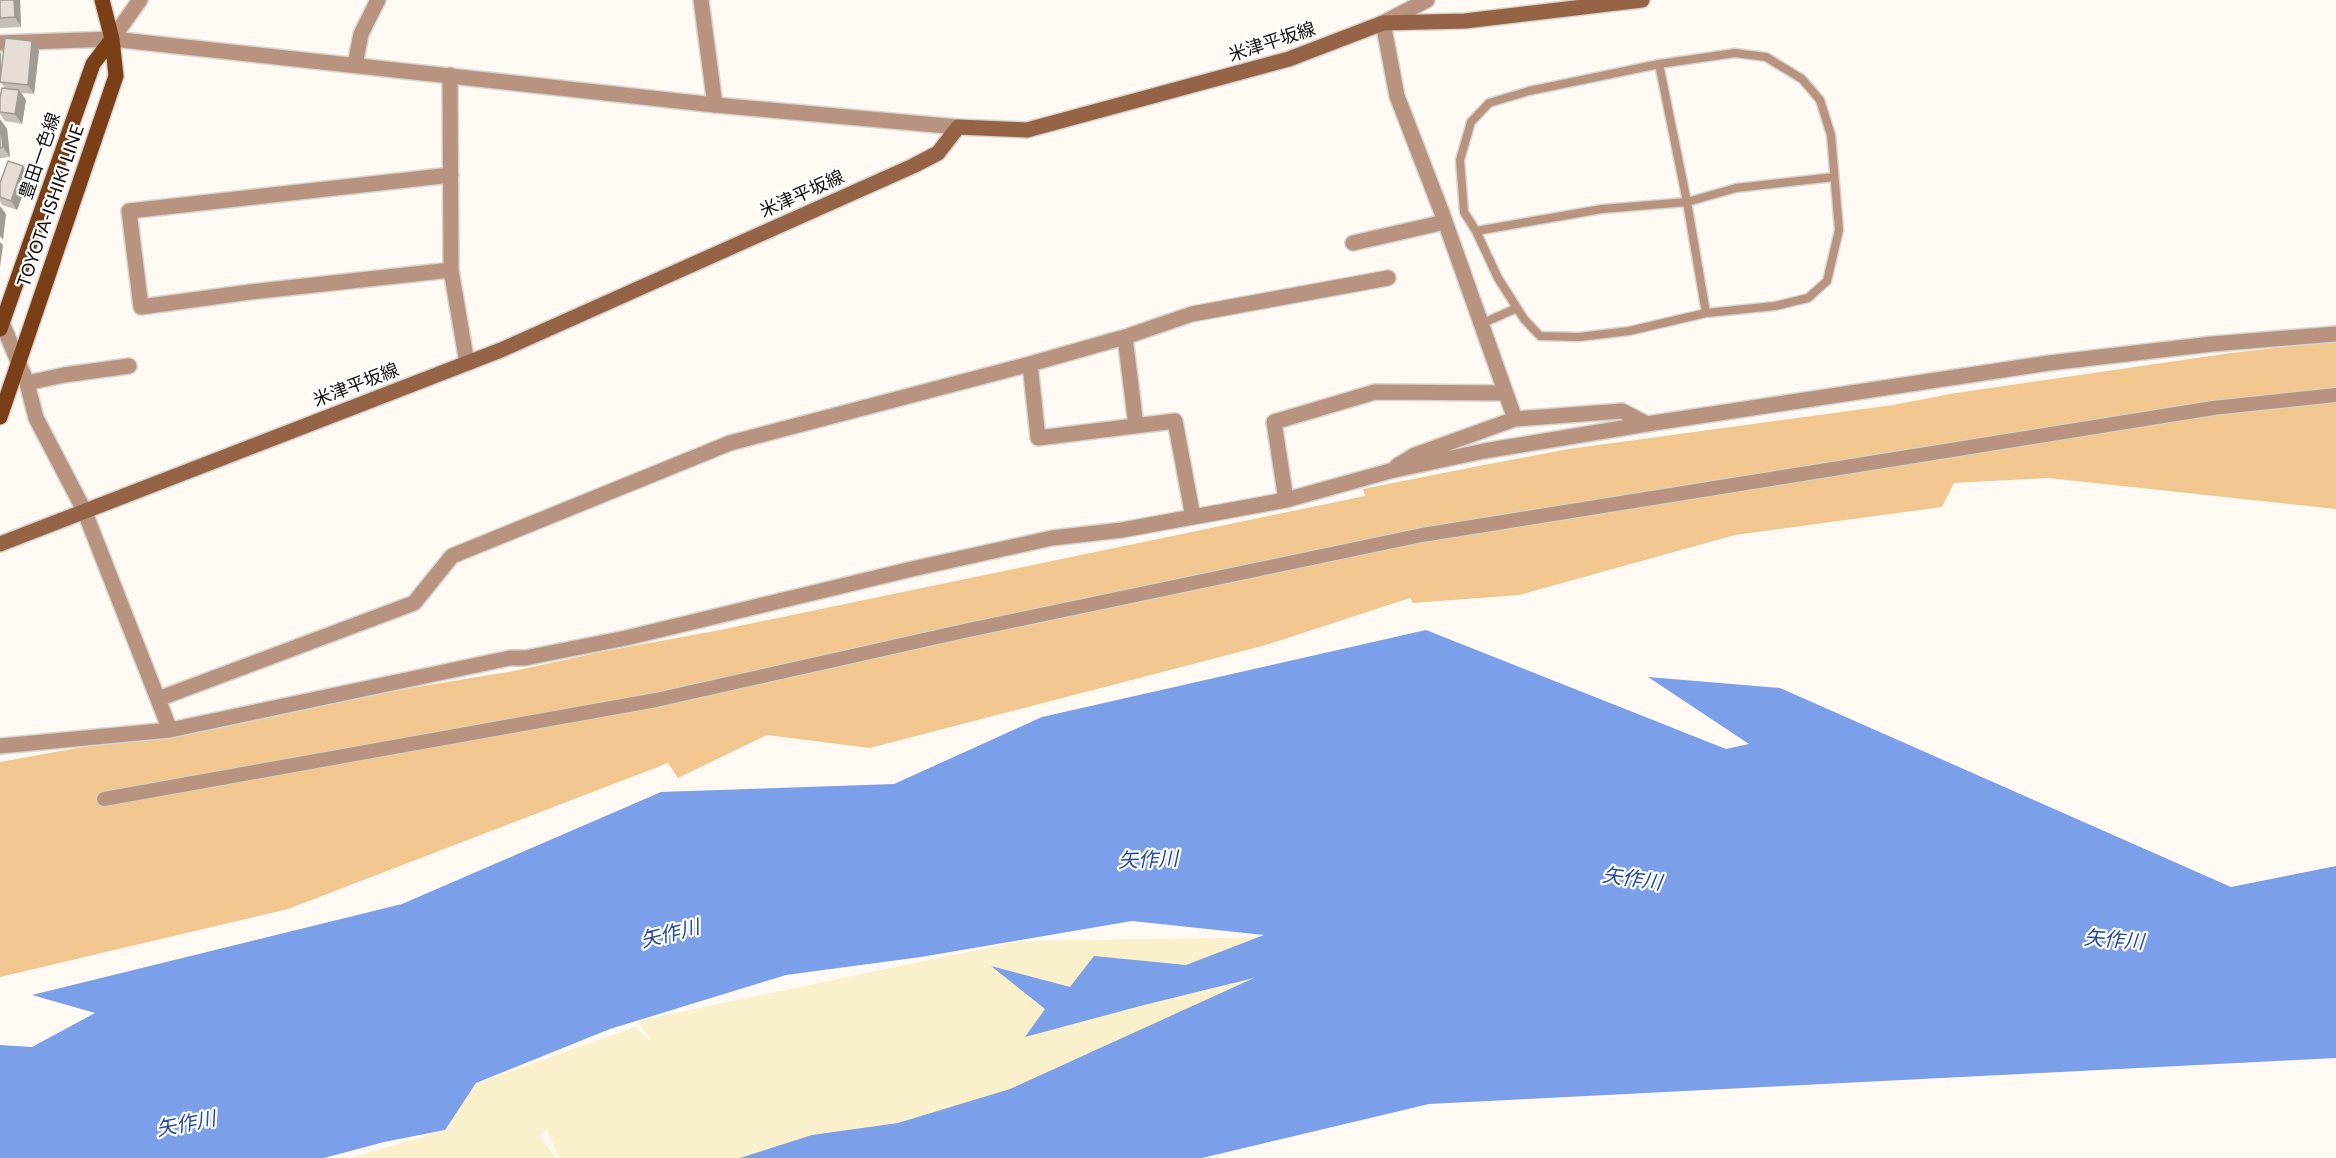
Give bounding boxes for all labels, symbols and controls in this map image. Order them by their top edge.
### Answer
street label: 米津平坂線 [1226,18,1318,66]
street label: 豊田一色線 [15,110,65,202]
street label: TOYOTA-ISHIKI LINE [13,122,89,290]
street label: 米津平坂線 [756,166,848,222]
street label: 米津平坂線 [310,359,402,411]
water label: 矢作川 [1118,847,1178,873]
water label: 矢作川 [1601,863,1663,895]
water label: 矢作川 [638,915,702,953]
water label: 矢作川 [2083,926,2145,954]
water label: 矢作川 [154,1106,218,1142]

